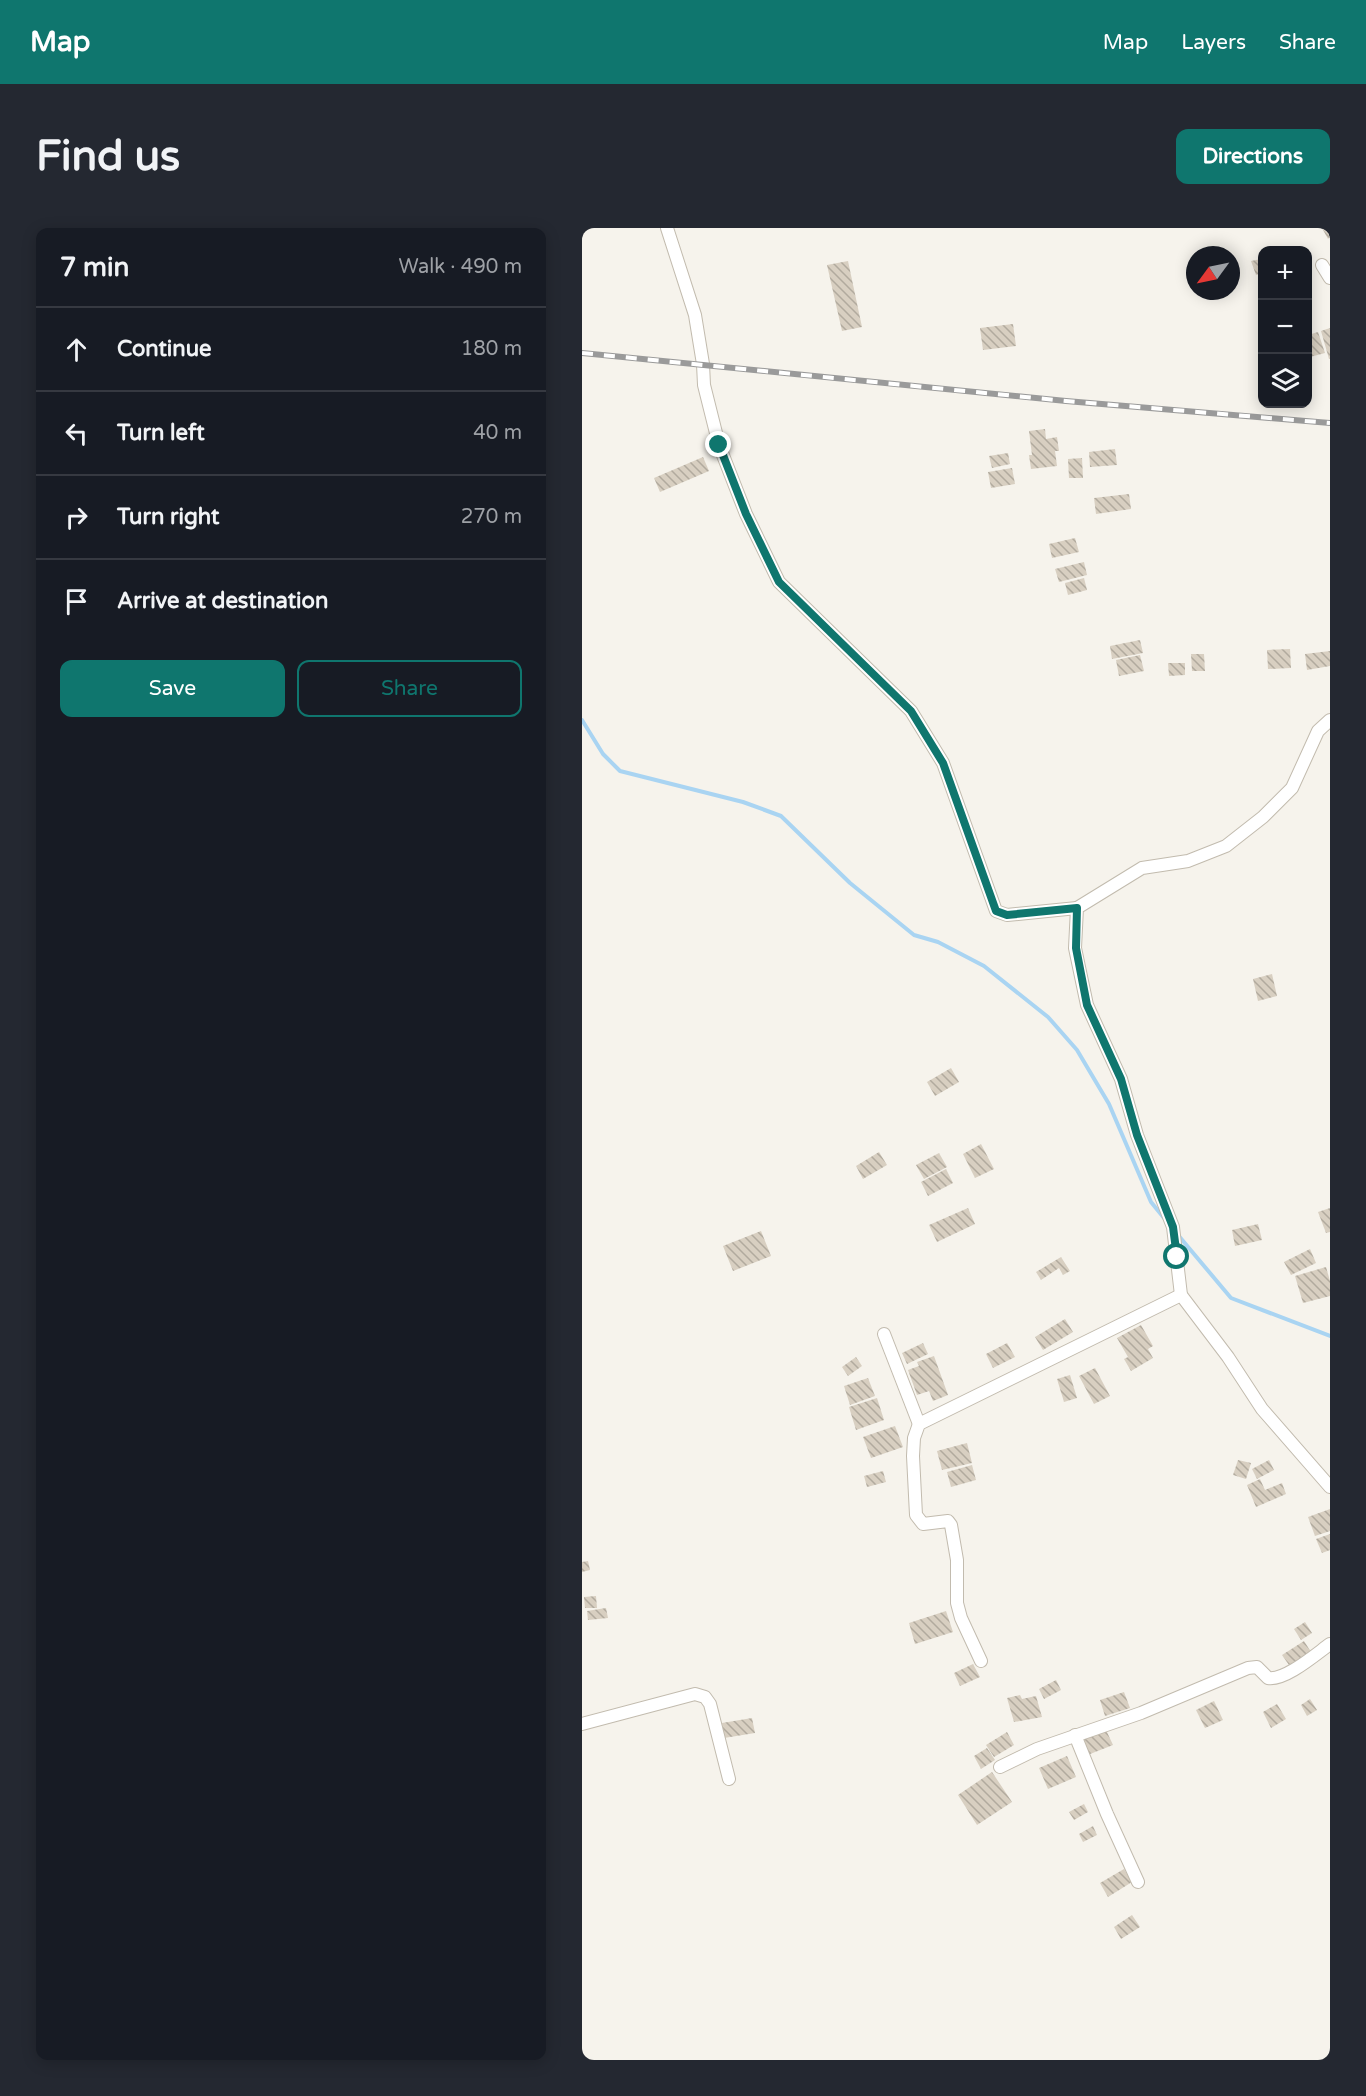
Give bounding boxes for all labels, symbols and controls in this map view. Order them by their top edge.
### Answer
text: Map [30,25,90,59]
text: Map [1103,30,1148,55]
text: Layers [1181,30,1246,55]
text: Share [1279,30,1336,55]
button: Directions [1176,129,1330,184]
text: Find us [36,131,180,182]
north arrow [1186,246,1240,300]
map controls [1258,246,1312,408]
button: + [1258,246,1312,300]
text: 7 min [60,252,129,283]
text: Walk · 490 m [399,255,522,279]
button: − [1258,300,1312,354]
icon: ahead [60,333,93,366]
text: Continue [117,336,212,362]
text: 180 m [461,337,522,361]
button: layers [1258,354,1312,408]
icon: left [60,417,93,450]
text: Turn left [117,420,205,446]
text: 40 m [473,421,522,445]
route end [705,431,731,457]
icon: right [60,501,93,534]
text: Turn right [117,504,219,530]
text: 270 m [461,505,522,529]
icon: arrive [60,585,93,618]
text: Arrive at destination [117,588,328,614]
button: Save [60,660,285,717]
button: Share [297,660,522,717]
route start [1163,1243,1189,1269]

